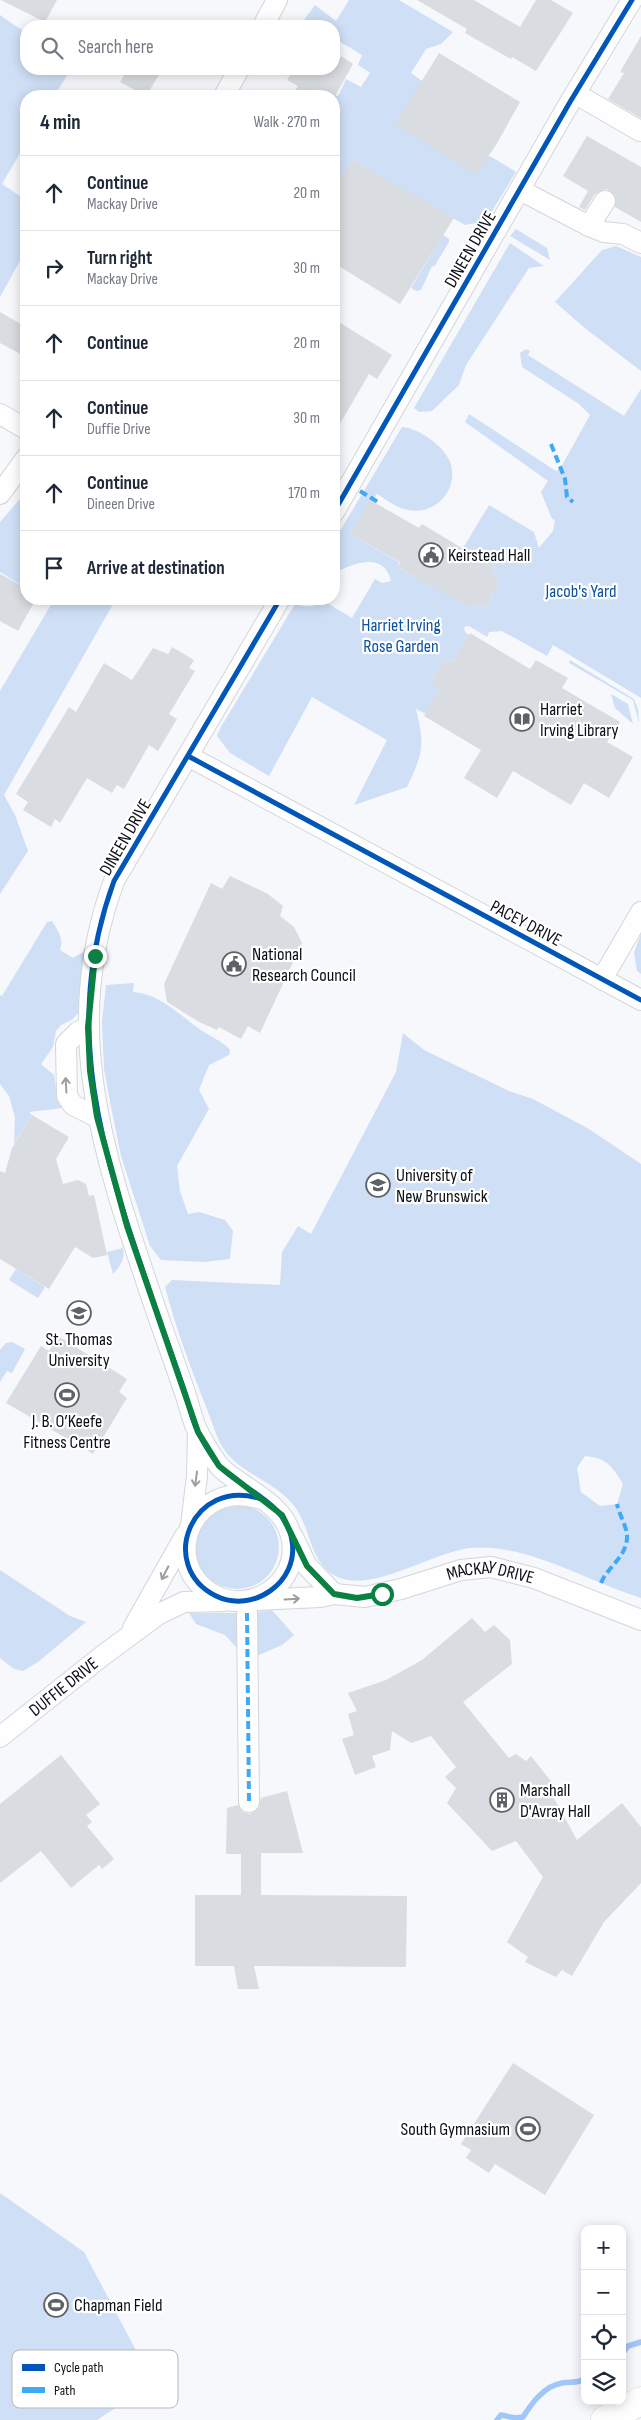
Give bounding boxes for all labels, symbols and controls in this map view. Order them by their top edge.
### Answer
search box [20,20,340,75]
icon: search [38,34,66,62]
text: Search here [78,36,154,59]
text: 4 min [40,110,81,135]
text: Walk · 270 m [254,113,320,132]
text: Continue [87,172,148,195]
icon: ahead [40,179,68,207]
text: 20 m [293,184,320,203]
text: Mackay Drive [87,195,158,214]
street label: DINEEN DRIVE [440,207,501,291]
text: Turn right [87,247,152,270]
icon: right [40,254,68,282]
text: 30 m [293,259,320,278]
text: Mackay Drive [87,270,158,289]
icon: ahead [40,329,68,357]
text: Continue [87,332,148,355]
text: 20 m [293,334,320,353]
text: Continue [87,397,148,420]
icon: ahead [40,404,68,432]
text: 30 m [293,409,320,428]
text: Duffie Drive [87,420,151,439]
text: Continue [87,472,148,495]
icon: ahead [40,479,68,507]
text: 170 m [288,484,320,503]
text: Dineen Drive [87,495,155,514]
public building icon: Keirstead Hall [418,542,444,568]
place label: Keirstead Hall [448,545,530,566]
icon: arrive [40,554,68,582]
text: Arrive at destination [87,557,225,580]
park label: Jacob's Yard [545,581,616,602]
park label: Harriet Irving Rose Garden [361,615,441,657]
place label: Harriet Irving Library [540,699,619,741]
library icon: Harriet Irving Library [509,706,535,732]
street label: DINEEN DRIVE [95,795,156,879]
street label: PACEY DRIVE [487,896,565,951]
place label: National Research Council [252,944,356,986]
route end [84,945,107,968]
public building icon: National Research Council [221,951,247,977]
one-way arrow [61,1077,70,1093]
place label: University of New Brunswick [396,1165,488,1207]
school or university icon: University of New Brunswick [365,1172,391,1198]
school or university icon: St. Thomas University [66,1300,92,1326]
place label: St. Thomas University [46,1329,112,1371]
sports icon: J. B. O’Keefe Fitness Centre [54,1382,80,1408]
place label: J. B. O’Keefe Fitness Centre [23,1411,111,1453]
one-way arrow [191,1470,201,1486]
street label: MACKAY DRIVE [444,1557,536,1589]
one-way arrow [160,1565,169,1580]
route start [371,1583,394,1606]
one-way arrow [284,1594,300,1603]
street label: DUFFIE DRIVE [25,1653,102,1721]
place label: Marshall D'Avray Hall [520,1780,590,1822]
building icon: Marshall D'Avray Hall [489,1787,515,1813]
sports icon: South Gymnasium [515,2116,541,2142]
place label: South Gymnasium [400,2119,510,2140]
map controls [581,2225,626,2405]
button: + [581,2225,626,2270]
button: − [581,2270,626,2315]
sports icon: Chapman Field [43,2292,69,2318]
place label: Chapman Field [74,2295,162,2316]
button: locate [581,2315,626,2360]
legend [12,2350,178,2408]
text: Cycle path [54,2359,104,2376]
button: layers [581,2360,626,2405]
text: Path [54,2382,75,2399]

